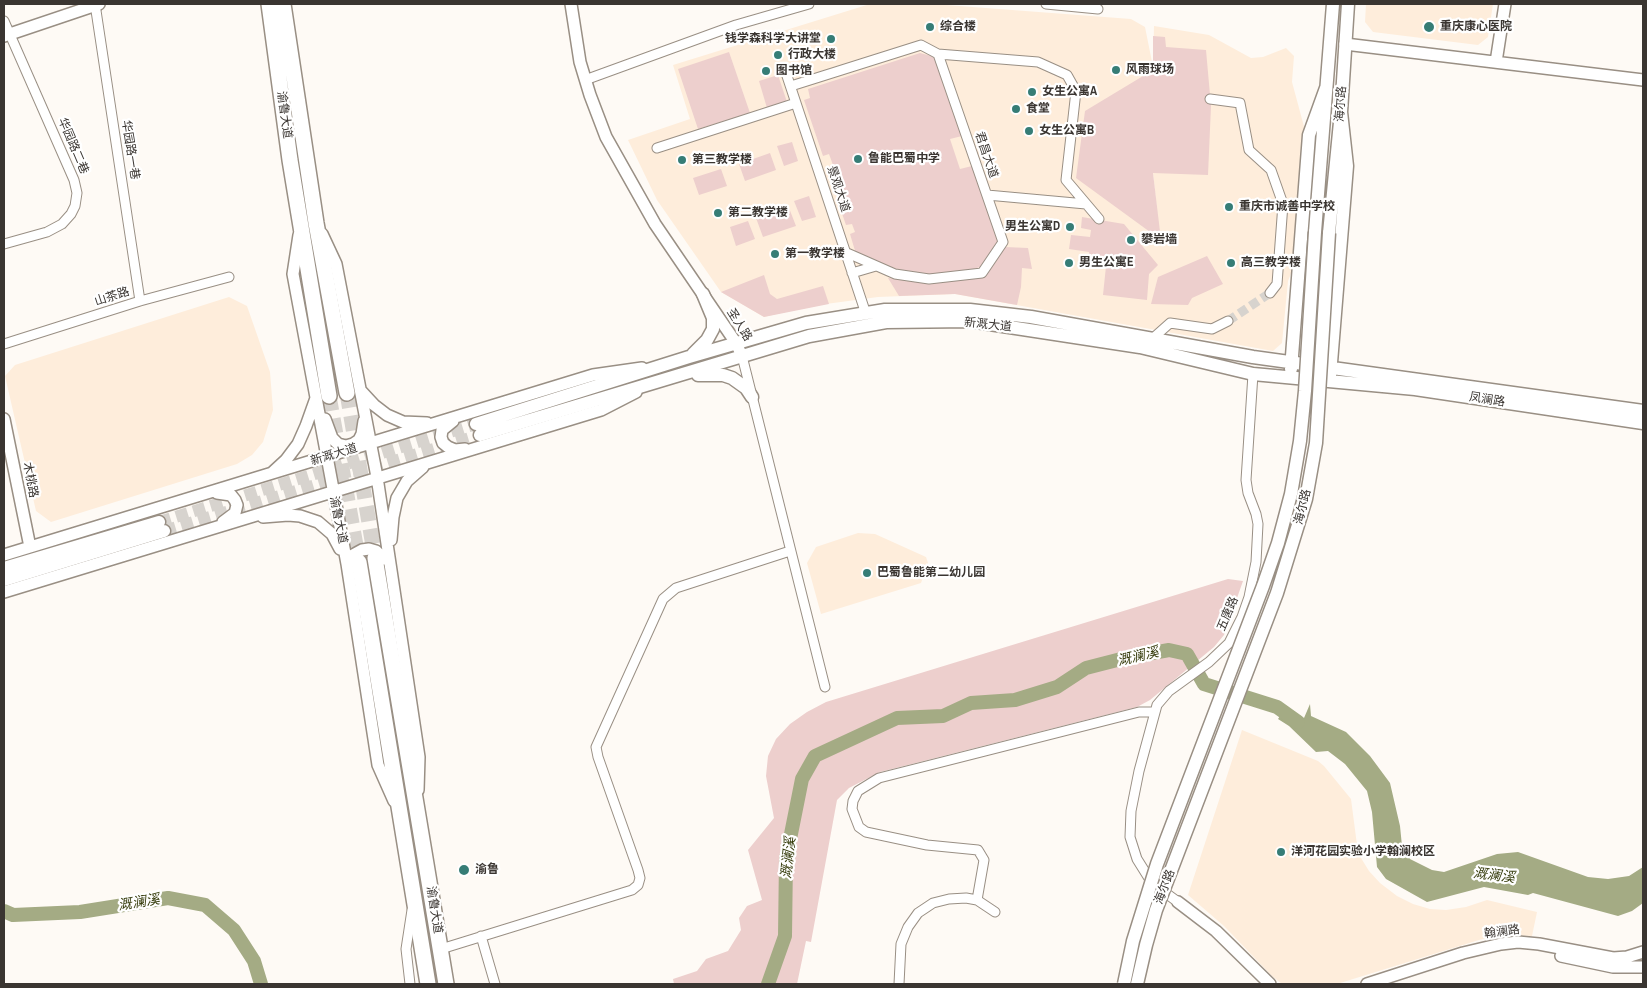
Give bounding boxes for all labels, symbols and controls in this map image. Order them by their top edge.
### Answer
place label: 综合楼 [940,20,976,34]
marker: 重庆康心医院 [1422,20,1436,34]
place label: 重庆康心医院 [1440,20,1512,34]
marker: 综合楼 [924,21,936,33]
place label: 钱学森科学大讲堂 [725,32,821,46]
marker: 钱学森科学大讲堂 [825,33,837,45]
place label: 行政大楼 [788,48,836,62]
marker: 行政大楼 [772,49,784,61]
place label: 风雨球场 [1126,63,1174,77]
place label: 图书馆 [776,64,812,78]
marker: 风雨球场 [1110,64,1122,76]
marker: 图书馆 [760,65,772,77]
place label: 女生公寓A [1042,85,1097,99]
marker: 女生公寓A [1026,86,1038,98]
street label: 海尔路 [1333,86,1349,122]
street label: 渝鲁大道 [274,90,294,140]
place label: 食堂 [1026,102,1050,116]
marker: 食堂 [1010,103,1022,115]
street label: 华园路二巷 [55,116,91,176]
street label: 华园路一巷 [118,119,142,181]
place label: 女生公寓B [1039,124,1094,138]
marker: 女生公寓B [1023,125,1035,137]
street label: 君昌大道 [971,130,1001,180]
place label: 鲁能巴蜀中学 [868,152,940,166]
place label: 第三教学楼 [692,153,752,167]
marker: 鲁能巴蜀中学 [852,153,864,165]
marker: 第三教学楼 [676,154,688,166]
street label: 景观大道 [824,164,852,214]
place label: 重庆市诚善中学校 [1239,200,1335,214]
marker: 重庆市诚善中学校 [1223,201,1235,213]
place label: 第二教学楼 [728,206,788,220]
marker: 第二教学楼 [712,207,724,219]
place label: 男生公寓D [1005,220,1060,234]
marker: 男生公寓D [1064,221,1076,233]
place label: 攀岩墙 [1141,233,1177,247]
marker: 攀岩墙 [1125,234,1137,246]
place label: 第一教学楼 [785,247,845,261]
marker: 第一教学楼 [769,248,781,260]
place label: 男生公寓E [1079,256,1134,270]
place label: 高三教学楼 [1241,256,1301,270]
marker: 男生公寓E [1063,257,1075,269]
marker: 高三教学楼 [1225,257,1237,269]
street label: 山茶路 [93,285,131,309]
street label: 圣人路 [723,306,755,344]
street label: 新溉大道 [963,315,1013,335]
street label: 凤澜路 [1468,390,1506,410]
street label: 新溉大道 [309,441,359,469]
street label: 木桃路 [19,461,41,499]
street label: 海尔路 [1292,488,1314,526]
street label: 渝鲁大道 [326,495,350,545]
place label: 巴蜀鲁能第二幼儿园 [877,566,985,580]
marker: 巴蜀鲁能第二幼儿园 [861,567,873,579]
street label: 五唐路 [1214,595,1242,633]
water label: 溉澜溪 [1116,644,1160,670]
water label: 溉澜溪 [778,836,800,880]
place label: 洋河花园实验小学翰澜校区 [1291,845,1435,859]
marker: 洋河花园实验小学翰澜校区 [1275,846,1287,858]
marker: 渝鲁 [457,863,471,877]
place label: 渝鲁 [475,863,499,877]
water label: 溉澜溪 [1472,865,1516,887]
street label: 海尔路 [1152,868,1178,906]
street label: 渝鲁大道 [423,885,445,935]
water label: 溉澜溪 [117,891,161,915]
street label: 翰澜路 [1483,923,1521,941]

